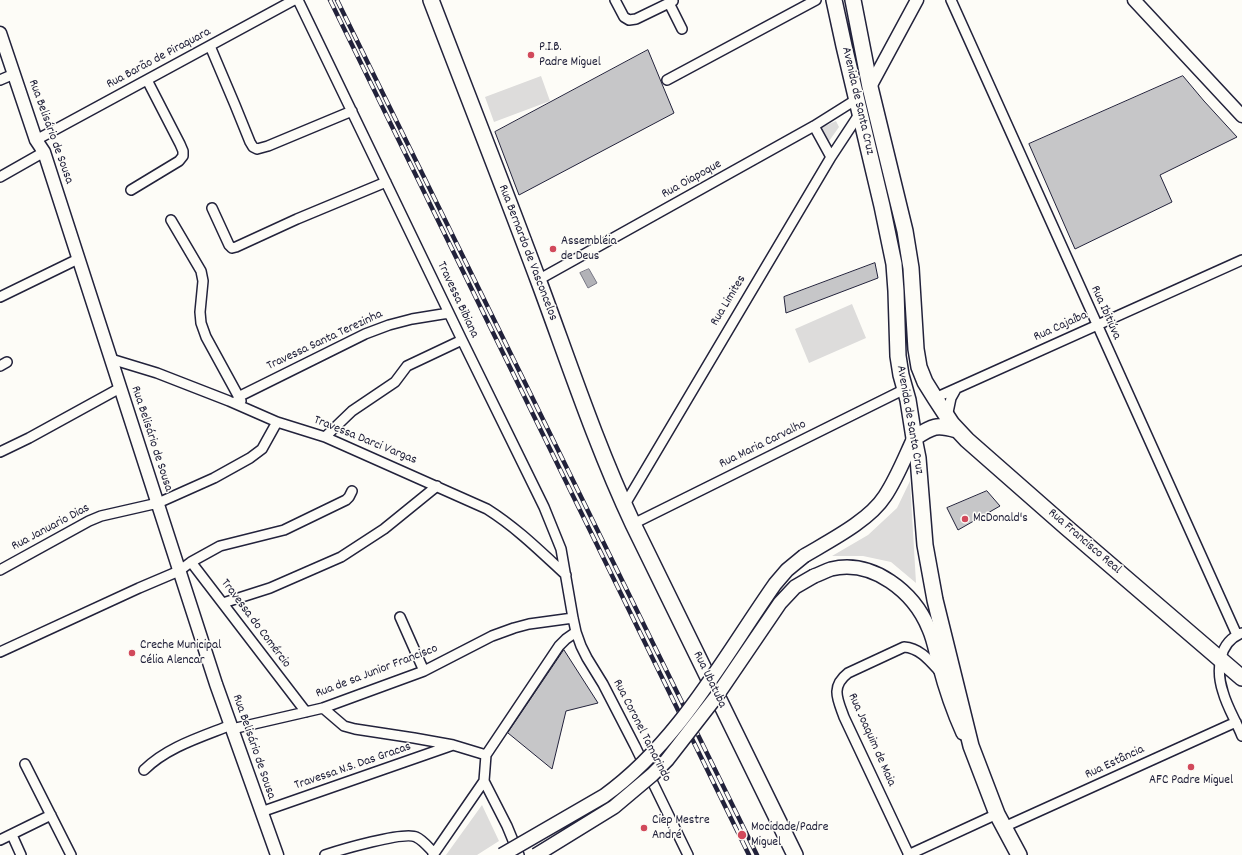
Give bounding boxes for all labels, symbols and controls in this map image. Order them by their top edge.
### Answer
street label: Rua Barão de Piraquara [104,25,214,93]
place label: P.I.B. Padre Miguel [539,40,601,71]
street label: Avenida de Santa Cruz [837,46,877,156]
marker: P.I.B. Padre Miguel [526,50,536,60]
street label: Rua Belisário de Sousa [24,78,76,186]
street label: Rua Oiapoque [659,157,725,203]
street label: Rua Bernardo de Vasconcelos [494,183,560,323]
place label: Assembléia de Deus [561,234,616,265]
marker: Assembléia de Deus [548,244,558,254]
street label: Travessa Bibiana [433,260,481,340]
street label: Rua Limites [708,273,750,329]
street label: Rua Ibitiúva [1086,284,1124,342]
street label: Travessa Santa Terezinha [265,307,385,375]
street label: Rua Cajaíba [1032,308,1090,346]
street label: Avenida de Santa Cruz [892,364,926,476]
street label: Rua Belisário de Sousa [127,384,175,494]
street label: Travessa Darci Vargas [311,413,419,469]
street label: Rua Maria Carvalho [717,417,809,473]
street label: Rua Januario Dias [9,501,93,555]
street label: Rua Francisco Real [1044,506,1124,578]
place label: McDonald's [973,511,1028,527]
marker: McDonald's [960,514,970,524]
street label: Travessa do Comércio [217,577,293,671]
place label: Creche Municipal Célia Alencar [140,638,221,669]
street label: Rua de sa Junior Francisco [314,642,440,702]
marker: Creche Municipal Célia Alencar [127,648,137,658]
street label: Rua Ubatuba [689,649,729,711]
street label: Rua Coronel Tamarindo [608,677,674,785]
street label: Rua Joaquim de Maia [843,691,899,789]
street label: Rua Belisário de Sousa [228,693,278,801]
street label: Travessa N.S. Das Gracas [293,740,413,794]
street label: Rua Estância [1083,743,1147,783]
marker: AFC Padre Miguel [1186,762,1196,772]
place label: AFC Padre Miguel [1149,773,1233,789]
place label: Ciep Mestre André [652,813,710,844]
place label: Mocidade/Padre Miguel [751,820,828,851]
marker: Ciep Mestre André [639,823,649,833]
marker: Mocidade/Padre Miguel [736,829,748,841]

